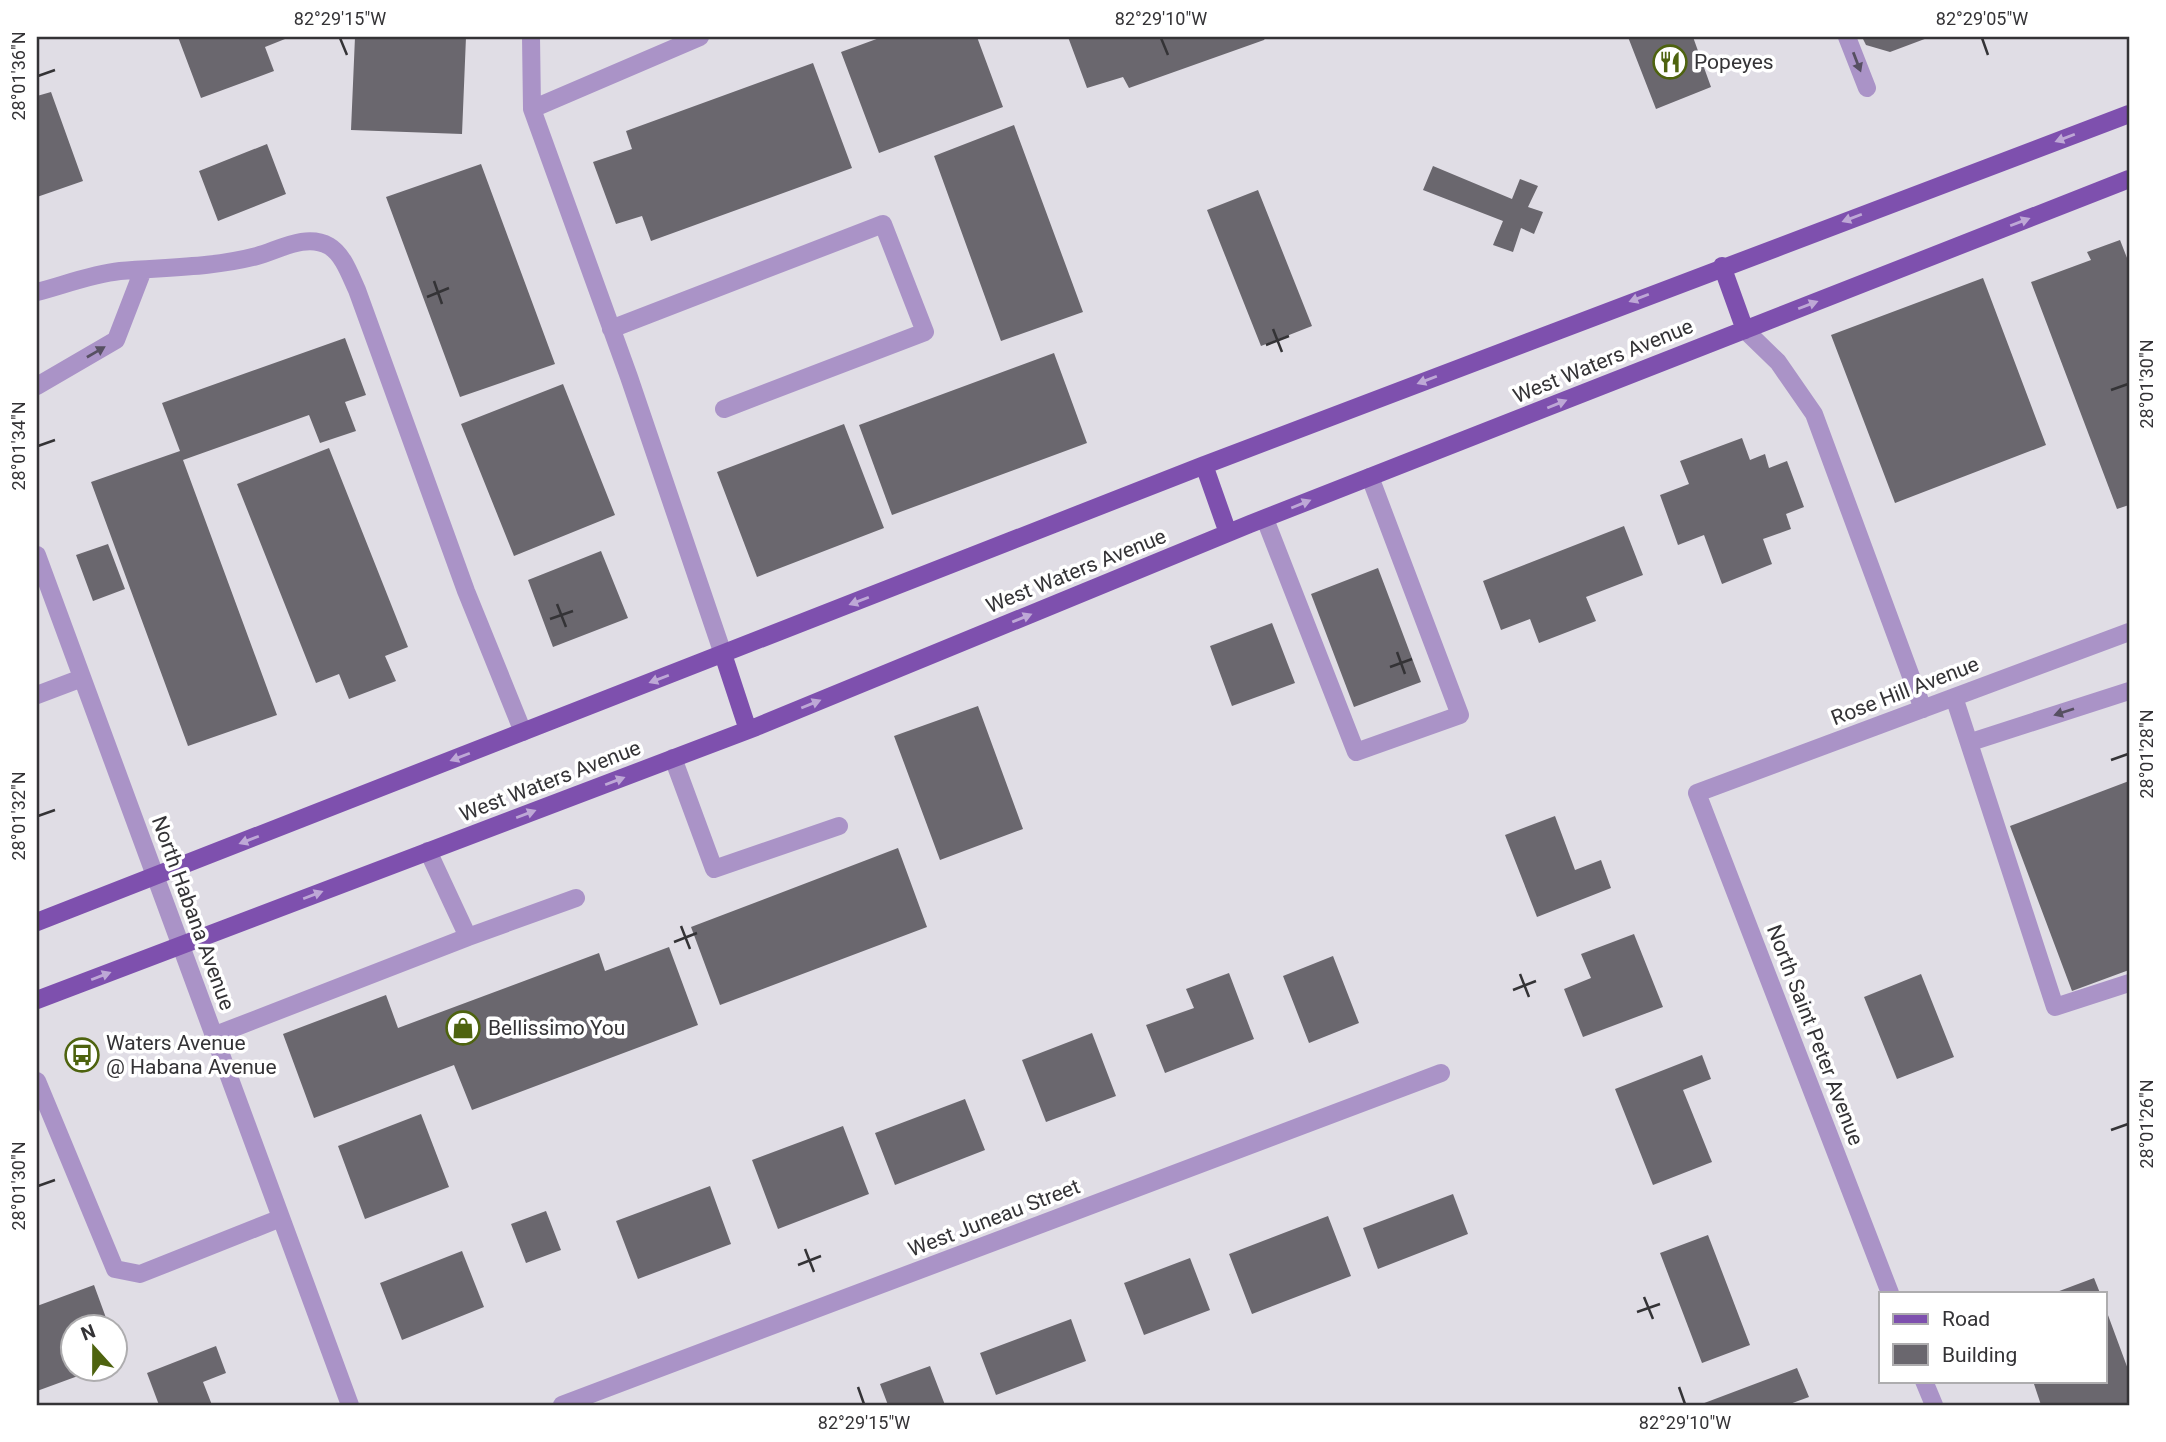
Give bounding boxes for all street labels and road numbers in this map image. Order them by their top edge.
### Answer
street label: West Waters Avenue [1510,314,1696,408]
street label: West Waters Avenue [983,524,1169,618]
street label: Rose Hill Avenue [1828,652,1982,730]
street label: West Waters Avenue [456,735,644,827]
street label: North Habana Avenue [147,813,239,1013]
street label: North Saint Peter Avenue [1762,921,1868,1149]
street label: West Juneau Street [905,1174,1083,1262]

